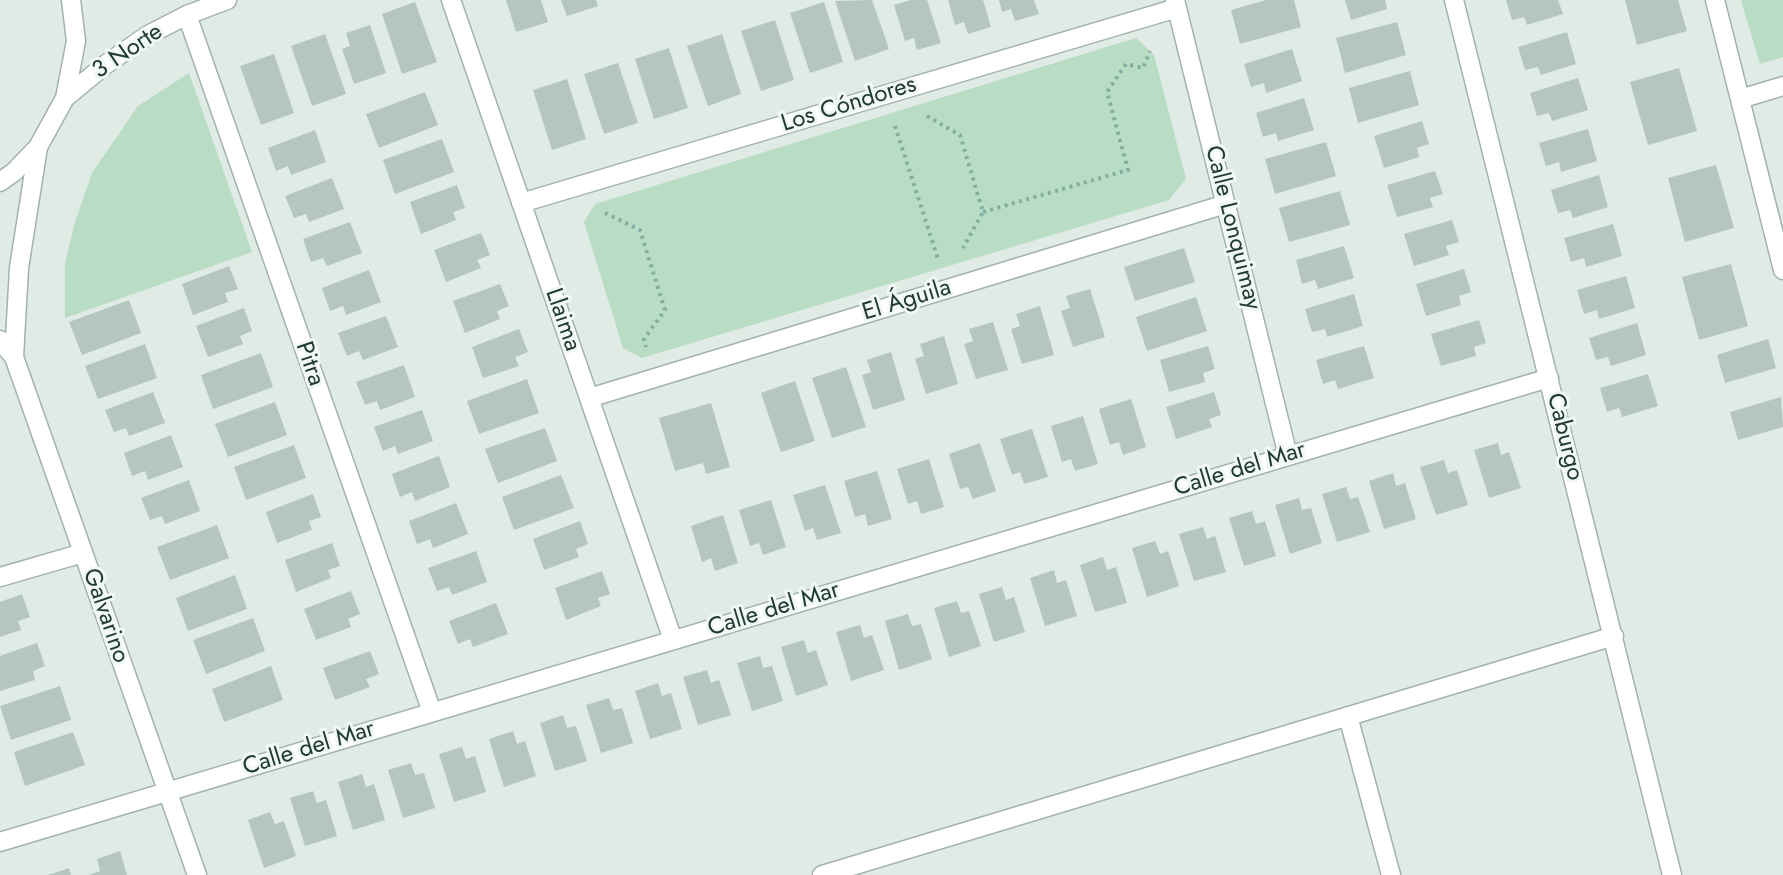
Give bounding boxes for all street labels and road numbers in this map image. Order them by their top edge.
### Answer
street label: 3 Norte [87,18,169,86]
street label: Los Cóndores [778,71,920,139]
street label: Calle Lonquimay [1198,143,1266,313]
street label: El Águila [859,274,955,328]
street label: Llaima [538,285,586,355]
street label: Pitra [288,338,330,390]
street label: Caburgo [1539,390,1589,484]
street label: Calle del Mar [1170,436,1310,504]
street label: Galvarino [75,565,135,667]
street label: Calle del Mar [704,576,844,644]
street label: Calle del Mar [239,715,379,783]

